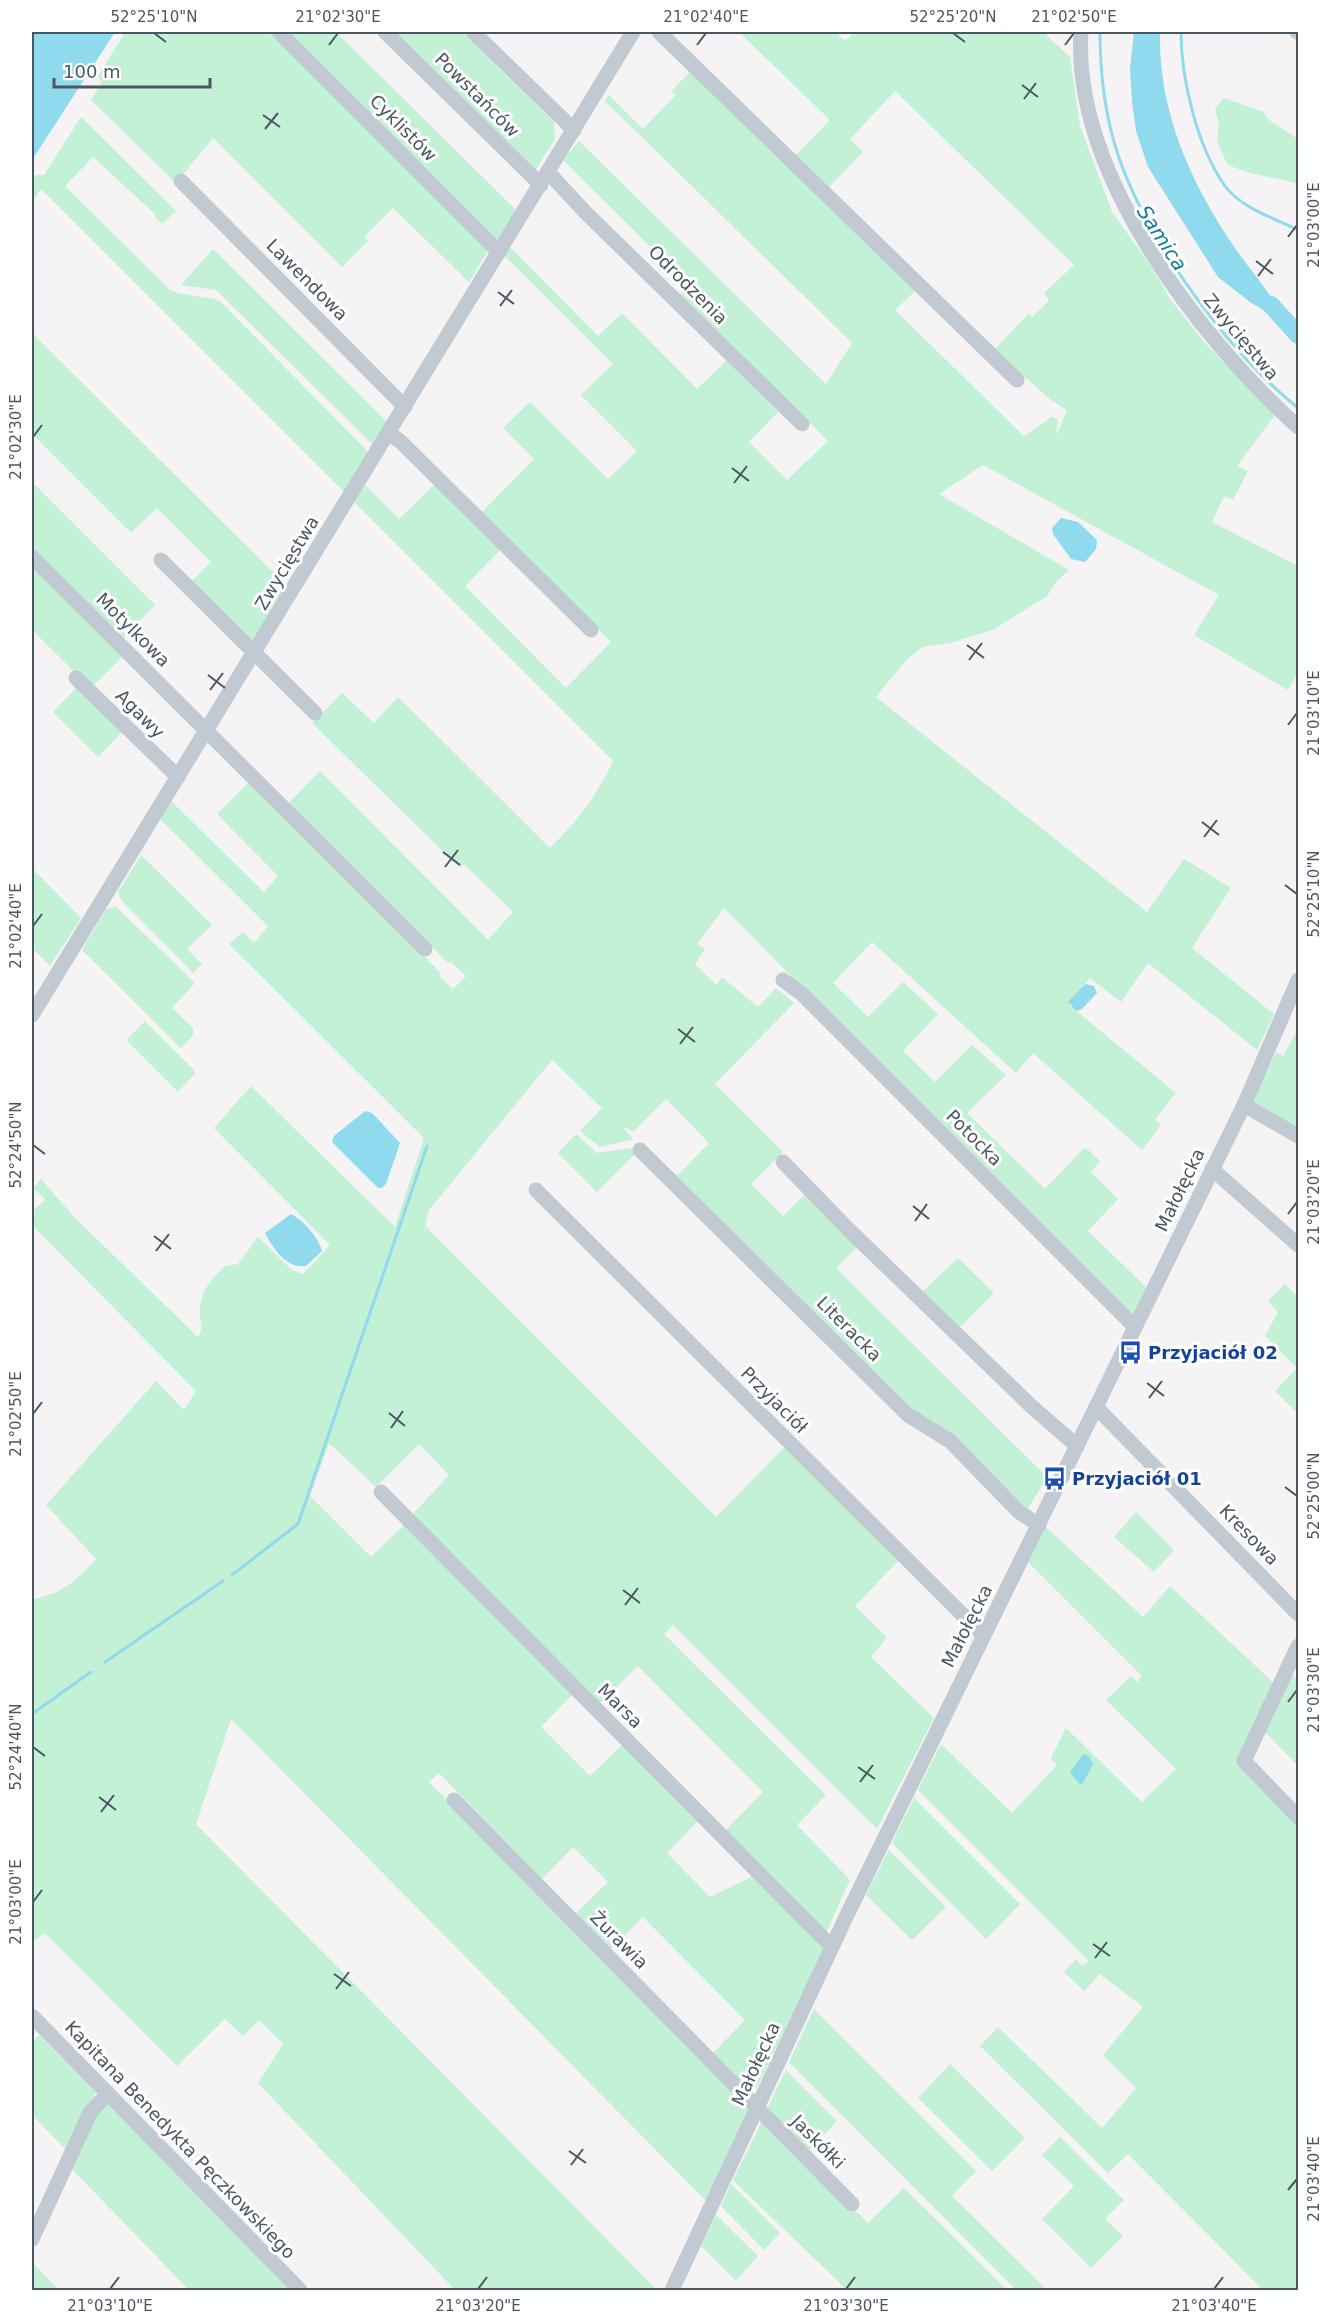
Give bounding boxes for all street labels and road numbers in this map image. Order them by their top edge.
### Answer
street label: Powstańców [431,48,524,141]
street label: Cyklistów [366,90,441,165]
street label: Lawendowa [262,235,352,325]
street label: Odrodzenia [645,241,732,328]
street label: Zwycięstwa [1199,289,1283,384]
street label: Zwycięstwa [250,512,323,614]
street label: Motylkowa [92,588,175,671]
street label: Agawy [112,685,169,743]
street label: Potocka [942,1105,1007,1170]
street label: Małołęcka [1150,1145,1209,1235]
street label: Literacka [813,1292,886,1365]
street label: Przyjaciół [737,1362,812,1438]
street label: Kresowa [1215,1500,1283,1569]
street label: Małołęcka [937,1581,996,1671]
street label: Marsa [594,1679,647,1732]
street label: Żurawia [586,1906,653,1973]
street label: Kapitana Benedykta Pęczkowskiego [61,2016,300,2263]
street label: Małołęcka [727,2019,784,2109]
street label: Jaskółki [787,2110,849,2173]

